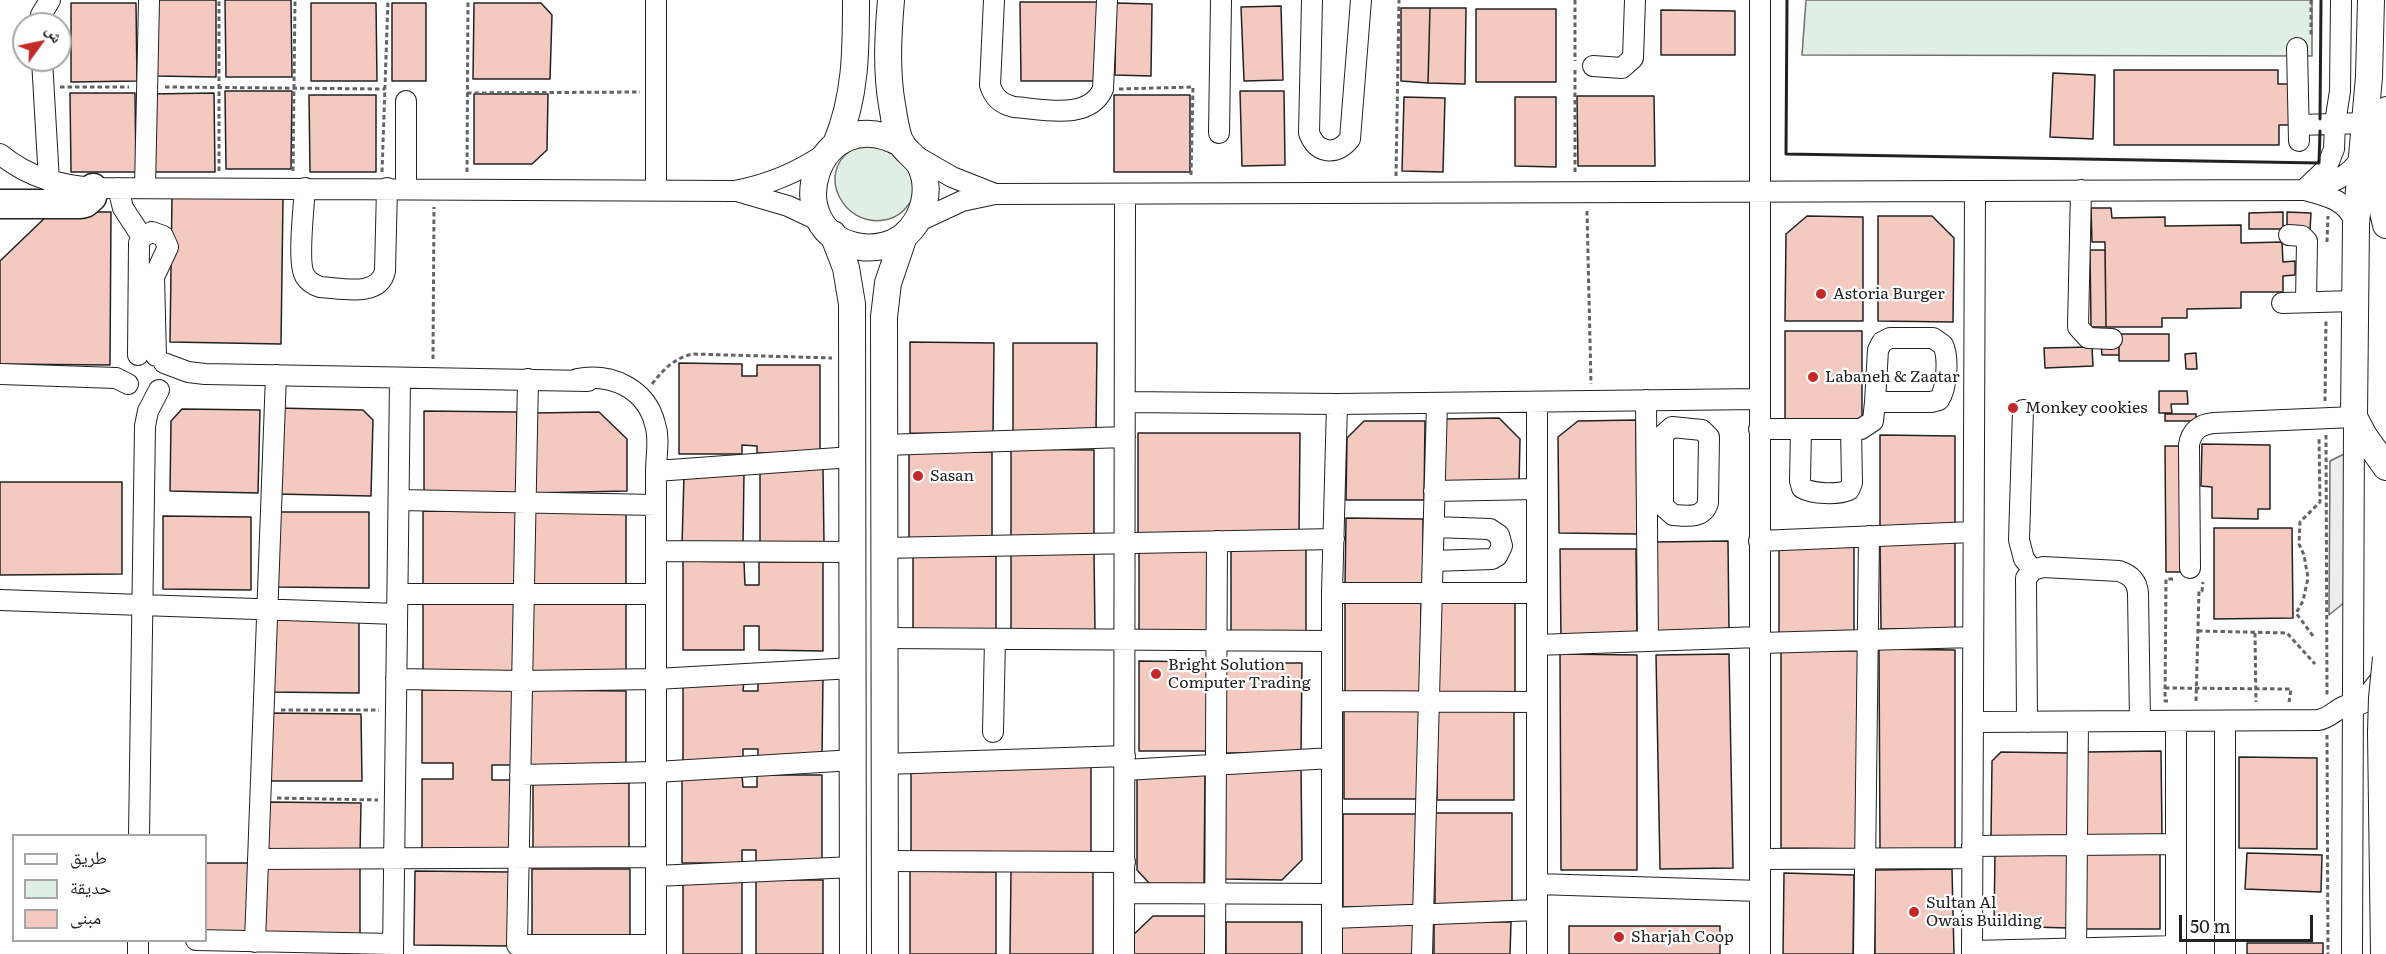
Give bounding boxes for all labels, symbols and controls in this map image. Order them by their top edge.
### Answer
north arrow [12,12,72,72]
text: ش [41,20,70,47]
place label: Astoria Burger [1833,284,1945,304]
marker: Astoria Burger [1814,287,1828,301]
place label: Labaneh & Zaatar [1825,367,1960,387]
marker: Labaneh & Zaatar [1806,370,1820,384]
place label: Monkey cookies [2025,398,2147,418]
marker: Monkey cookies [2006,401,2020,415]
place label: Sasan [930,466,974,486]
marker: Sasan [911,469,925,483]
place label: Bright Solution Computer Trading [1168,655,1311,693]
marker: Bright Solution Computer Trading [1149,667,1163,681]
legend [12,834,207,942]
text: طريق [70,843,107,870]
text: حديقة [70,873,111,900]
place label: Sultan Al Owais Building [1926,893,2042,931]
text: مبنى [70,903,101,930]
scale bar [2182,903,2316,941]
marker: Sultan Al Owais Building [1907,905,1921,919]
text: 50 m [2190,912,2231,939]
place label: Sharjah Coop [1631,927,1734,947]
marker: Sharjah Coop [1612,930,1626,944]

